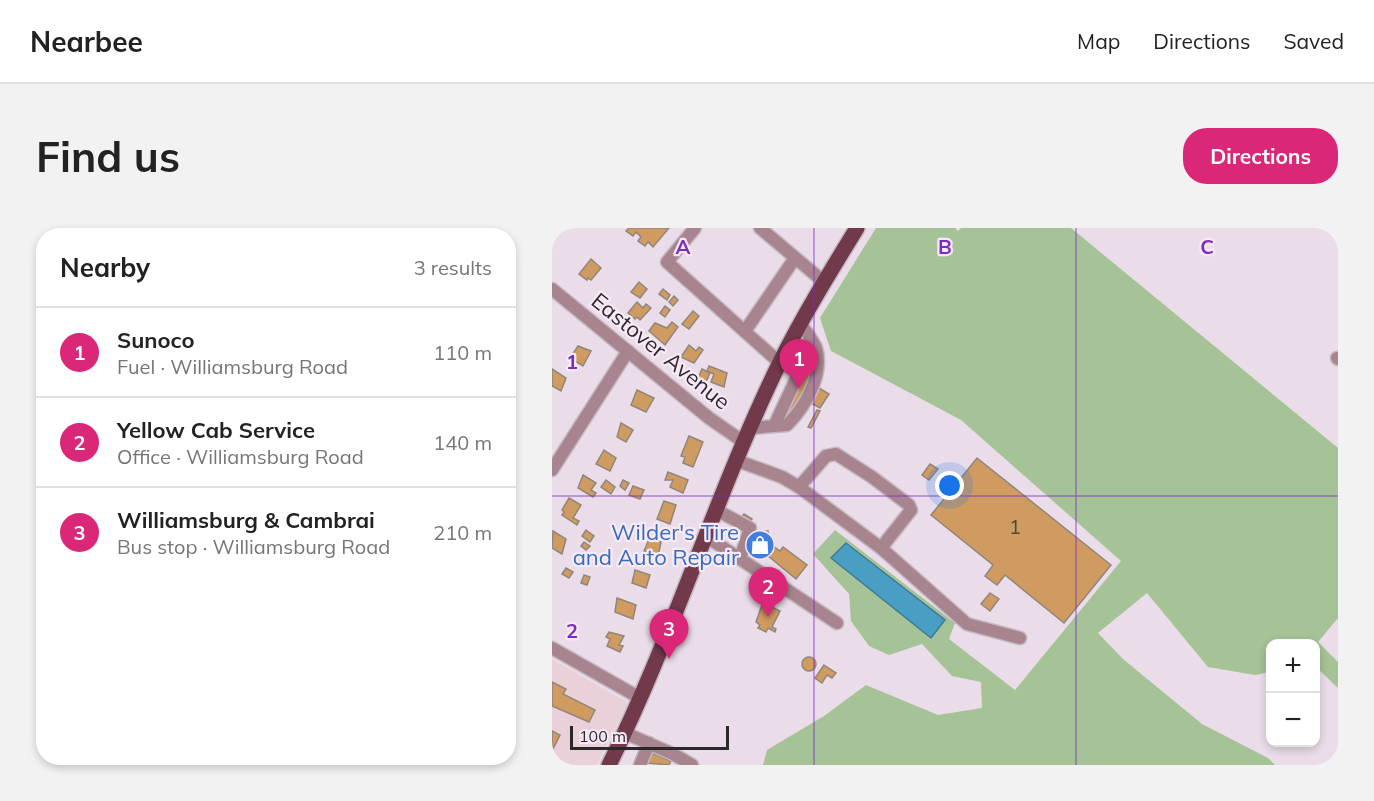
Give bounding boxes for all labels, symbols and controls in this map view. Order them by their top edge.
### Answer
text: Nearbee [30,24,143,59]
text: Map [1077,28,1120,54]
text: Directions [1153,28,1250,54]
text: Saved [1283,28,1344,54]
button: Directions [1183,128,1338,184]
text: Find us [36,130,180,183]
text: A [676,234,691,259]
text: B [938,234,952,259]
text: C [1200,234,1214,259]
text: Nearby [60,251,150,284]
text: 3 results [414,255,492,280]
street label: Eastover Avenue [586,286,736,416]
text: Sunoco [117,326,194,354]
text: 1 [74,340,86,365]
text: 110 m [433,340,492,365]
pin: 1 [780,340,818,389]
text: 1 [566,349,578,374]
text: Fuel · Williamsburg Road [117,354,348,379]
text: Yellow Cab Service [117,416,315,444]
text: 2 [74,430,86,455]
text: 140 m [433,430,492,455]
text: Office · Williamsburg Road [117,444,364,469]
your location [935,471,964,500]
text: Williamsburg & Cambrai [117,506,375,534]
house number: 1 [1009,514,1021,539]
place label: Wilder's Tire and Auto Repair [573,518,739,571]
text: 3 [74,520,86,545]
text: 210 m [433,520,492,545]
shop icon: Wilder's Tire and Auto Repair [744,529,776,561]
text: Bus stop · Williamsburg Road [117,534,390,559]
pin: 2 [748,568,788,617]
pin: 3 [650,610,688,659]
text: 2 [566,618,578,643]
map controls [1266,639,1320,747]
button: + [1266,639,1320,693]
button: − [1266,693,1320,747]
scale bar [570,723,729,750]
text: 100 m [579,726,626,746]

